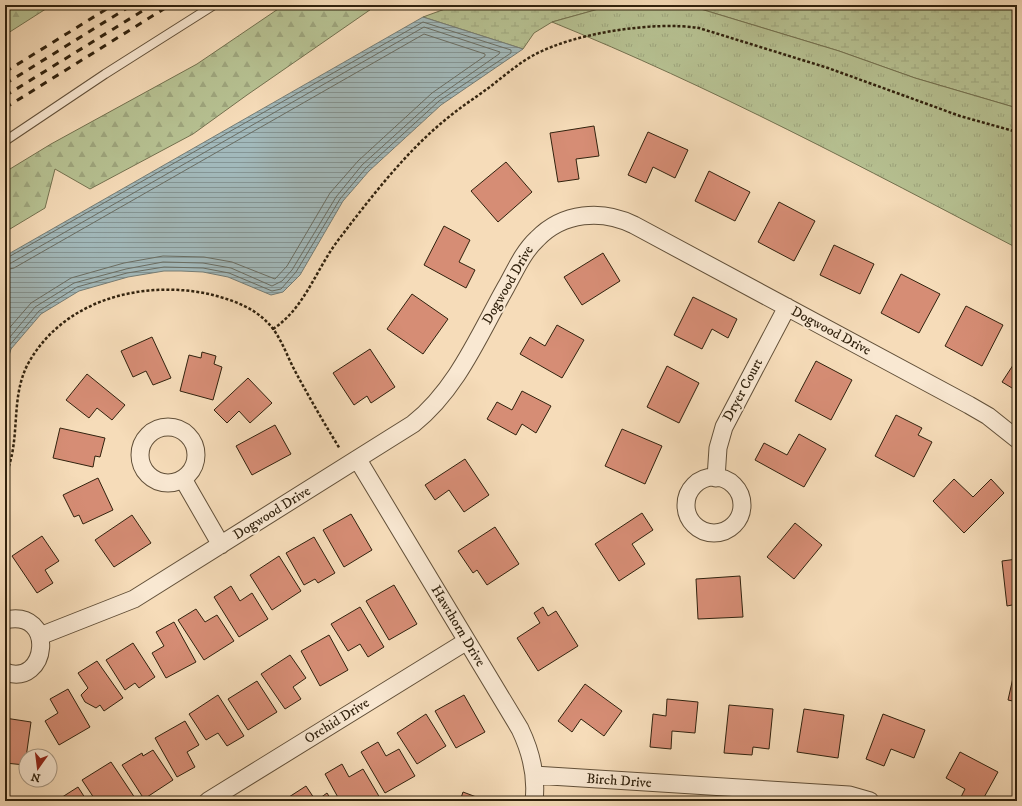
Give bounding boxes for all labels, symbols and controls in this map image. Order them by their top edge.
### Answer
street label: Dogwood Drive [478,242,538,328]
street label: Dogwood Drive [788,302,874,360]
street label: Dryer Court [719,355,767,425]
street label: Dogwood Drive [230,482,314,544]
street label: Hawthorn Drive [427,582,489,670]
street label: Orchid Drive [301,694,373,748]
north arrow [18,748,58,788]
text: N [30,769,42,785]
street label: Birch Drive [586,770,652,792]

